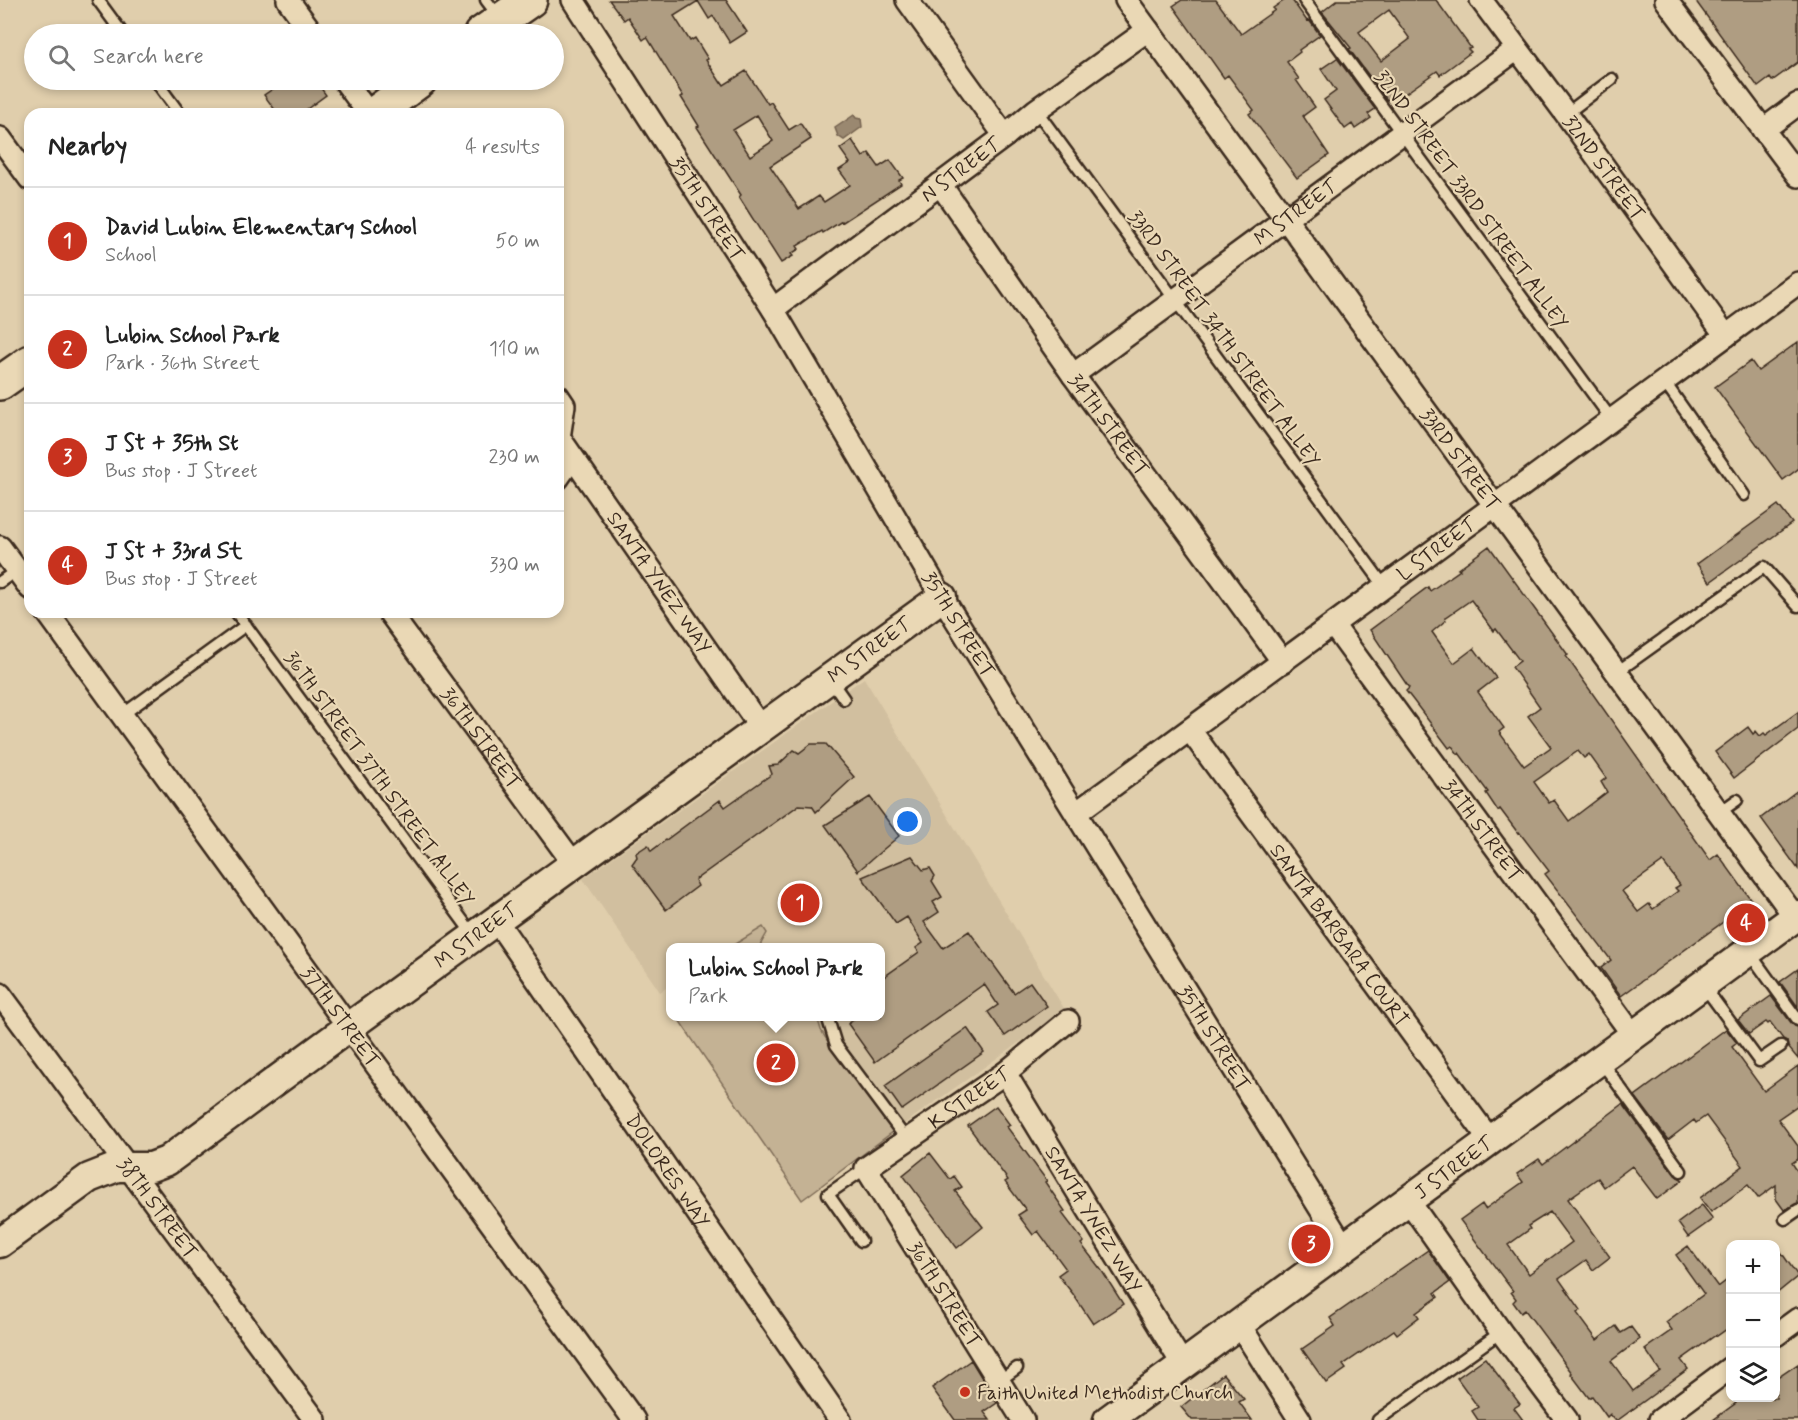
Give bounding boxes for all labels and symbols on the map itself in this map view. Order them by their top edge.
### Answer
street label: 32ND STREET 33RD STREET ALLEY [1367,65,1574,335]
street label: 32ND STREET [1556,110,1651,227]
street label: N STREET [916,131,1008,209]
street label: 35TH STREET [663,151,750,267]
street label: M STREET [1249,172,1345,253]
street label: 33RD STREET 34TH STREET ALLEY [1121,205,1326,473]
street label: 34TH STREET [1061,368,1155,482]
street label: 33RD STREET [1413,403,1506,516]
street label: SANTA YNEZ WAY [600,507,717,659]
street label: L STREET [1392,511,1484,588]
street label: 35TH STREET [915,567,1001,683]
street label: M STREET [823,611,919,691]
street label: 36TH STREET 37TH STREET ALLEY [277,646,480,912]
street label: 36TH STREET [434,682,527,795]
street label: 34TH STREET [1435,774,1528,888]
your location [893,807,922,836]
street label: SANTA BARBARA COURT [1263,839,1415,1033]
pin: 1 [780,880,820,926]
street label: M STREET [429,896,525,976]
pin: 4 [1726,900,1766,946]
street label: 37TH STREET [294,961,386,1074]
street label: 35TH STREET [1170,980,1256,1096]
pin: 2 [756,1040,796,1086]
street label: K STREET [924,1060,1018,1136]
street label: DOLORES WAY [618,1109,716,1234]
street label: J STREET [1409,1130,1500,1206]
street label: SANTA YNEZ WAY [1038,1141,1148,1298]
street label: 38TH STREET [110,1152,203,1265]
pin: 3 [1292,1222,1330,1266]
street label: 36TH STREET [900,1237,987,1353]
place label: Faith United Methodist Church [977,1380,1233,1407]
marker: Faith United Methodist Church [958,1385,972,1399]

